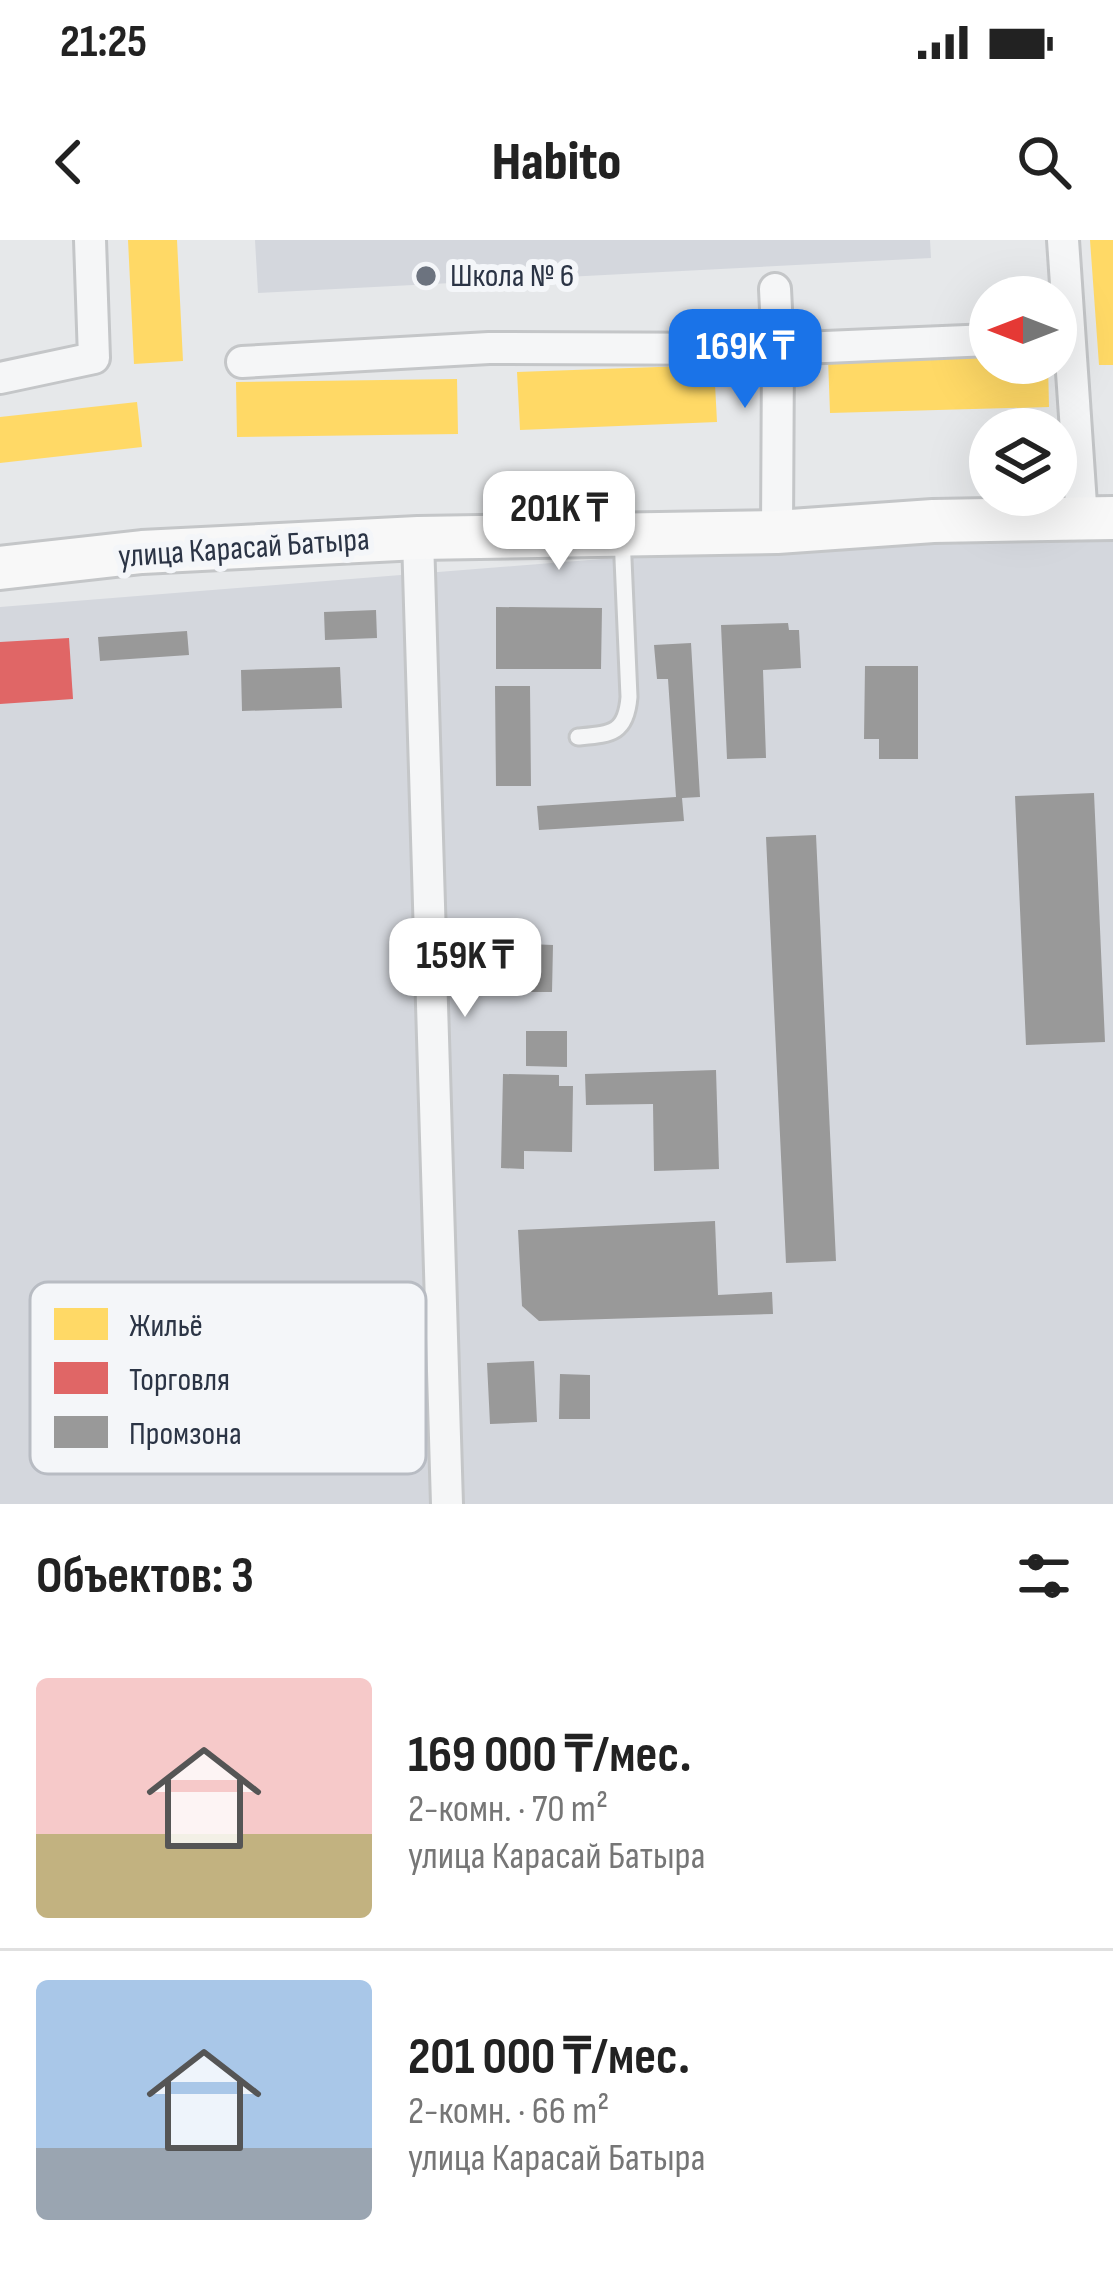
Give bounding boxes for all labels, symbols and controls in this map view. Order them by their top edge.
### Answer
text: 21:25 [60,15,147,70]
icon: back [36,129,102,195]
icon: search [1011,129,1077,195]
text: Habito [492,130,621,195]
place label: Школа № 6 [450,256,574,296]
marker: Школа № 6 [413,263,439,289]
north arrow [969,276,1077,384]
map controls [969,276,1077,516]
pin: 169K ₸ [647,309,843,411]
text: 169K ₸ [696,324,794,371]
button: layers [969,408,1077,516]
pin: 201K ₸ [461,471,657,573]
text: 201K ₸ [510,486,608,533]
street label: улица Карасай Батыра [117,519,371,577]
pin: 159K ₸ [367,918,563,1020]
text: 159K ₸ [416,933,514,980]
legend [30,1282,426,1474]
text: Жильё [129,1306,203,1346]
text: Торговля [129,1360,230,1400]
text: Промзона [129,1414,242,1454]
icon: filters [1011,1543,1077,1609]
text: Объектов: 3 [36,1546,254,1607]
text: 169 000 ₸/мес. [408,1725,691,1786]
icon: home [132,1726,276,1870]
text: 2-комн. · 70 m² [408,1786,608,1833]
text: улица Карасай Батыра [408,1833,706,1880]
text: 201 000 ₸/мес. [408,2027,690,2088]
icon: home [132,2028,276,2172]
text: 2-комн. · 66 m² [408,2088,609,2135]
text: улица Карасай Батыра [408,2135,706,2182]

